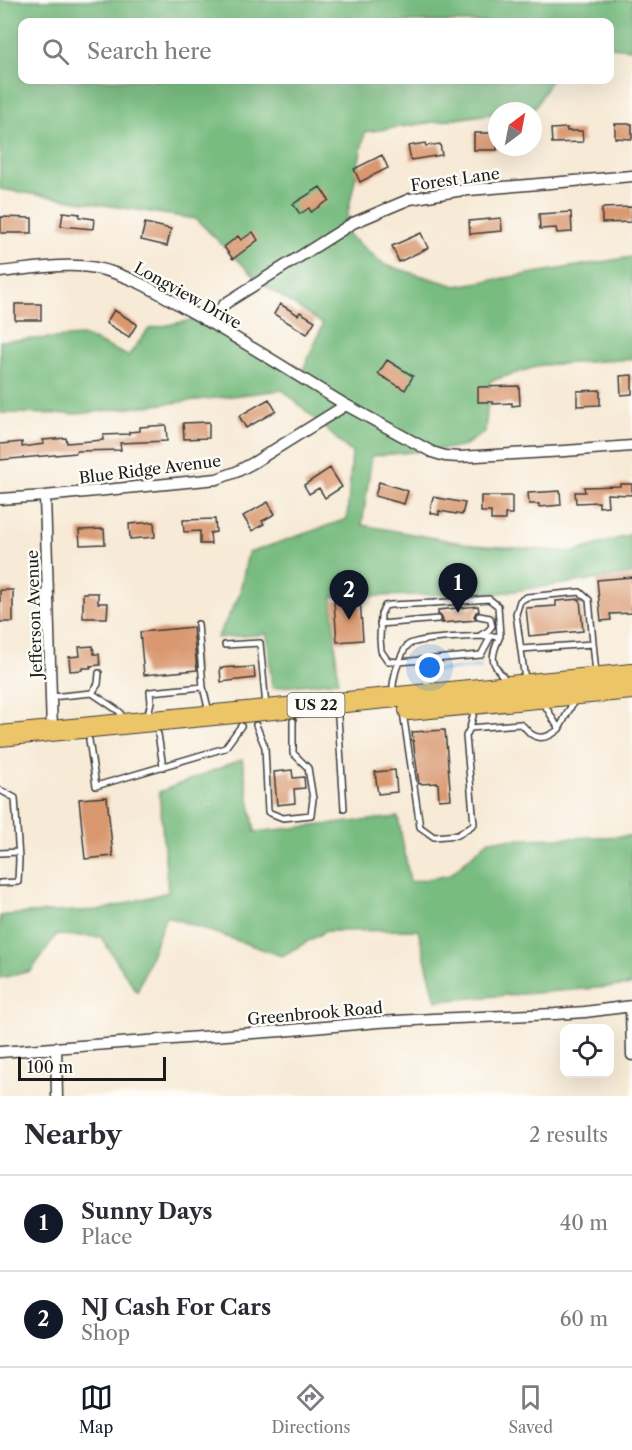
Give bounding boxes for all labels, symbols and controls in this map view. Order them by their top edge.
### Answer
search box [18,18,614,84]
icon: search [39,35,72,68]
text: Search here [87,38,212,65]
north arrow [488,102,542,156]
street label: Forest Lane [409,163,501,195]
street label: Longview Drive [131,257,245,333]
street label: Blue Ridge Avenue [78,450,222,488]
street label: Jefferson Avenue [22,550,46,681]
pin: 1 [438,564,478,613]
pin: 2 [330,570,368,620]
your location [415,653,444,682]
road number: US 22 [288,693,344,717]
street label: Greenbrook Road [246,997,384,1029]
map controls [560,1024,614,1078]
button: locate [560,1024,614,1078]
scale bar [18,1054,166,1082]
text: 100 m [27,1057,73,1077]
text: Nearby [24,1119,122,1151]
text: 2 results [529,1123,608,1147]
text: Sunny Days [81,1198,212,1225]
text: 1 [39,1211,48,1235]
text: 40 m [560,1211,608,1235]
text: Place [81,1225,132,1249]
text: NJ Cash For Cars [81,1294,271,1321]
text: 2 [38,1307,49,1331]
text: 60 m [560,1307,608,1331]
text: Shop [81,1321,130,1345]
tab: Map [79,1381,113,1437]
tab: Directions [271,1381,350,1437]
tab: Saved [509,1381,553,1437]

